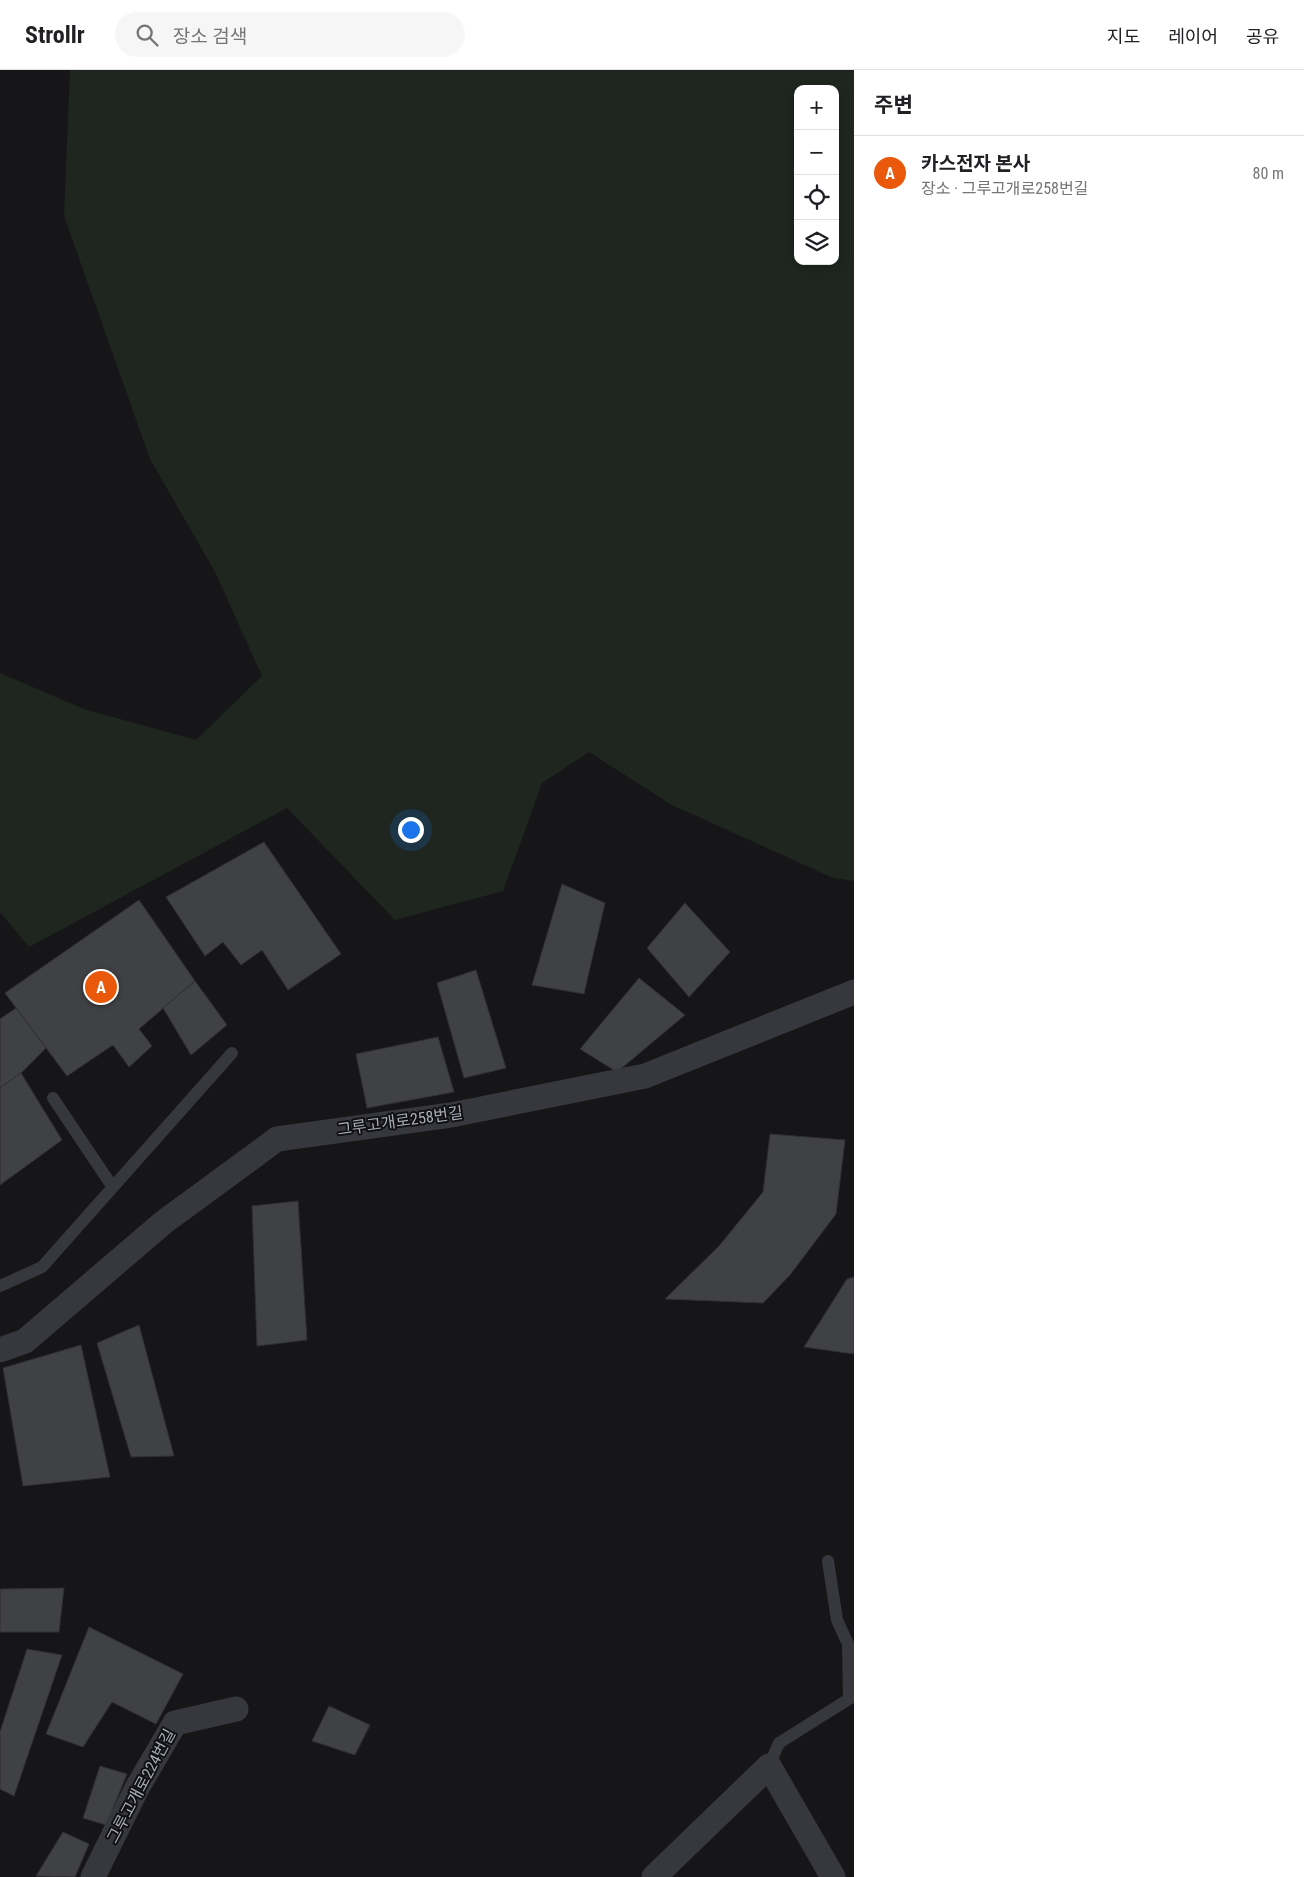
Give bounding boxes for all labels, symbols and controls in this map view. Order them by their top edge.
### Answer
search box [115,12,465,57]
text: Strollr [25,21,85,49]
icon: search [133,21,161,49]
text: 장소 검색 [173,25,247,48]
text: 지도 [1107,26,1140,47]
text: 레이어 [1168,26,1218,47]
text: 공유 [1246,26,1279,47]
map controls [794,85,839,265]
button: + [794,85,839,130]
text: 주변 [874,93,913,117]
button: − [794,130,839,175]
text: 카스전자 본사 [921,152,1030,175]
text: A [885,164,895,183]
text: 80 m [1252,164,1284,183]
button: locate [794,175,839,220]
text: 장소 · 그루고개로258번길 [921,179,1088,198]
button: layers [794,220,839,265]
your location [398,817,424,843]
pin: A [85,968,117,1006]
street label: 그루고개로258번길 [336,1103,464,1139]
street label: 그루고개로224번길 [103,1726,179,1846]

